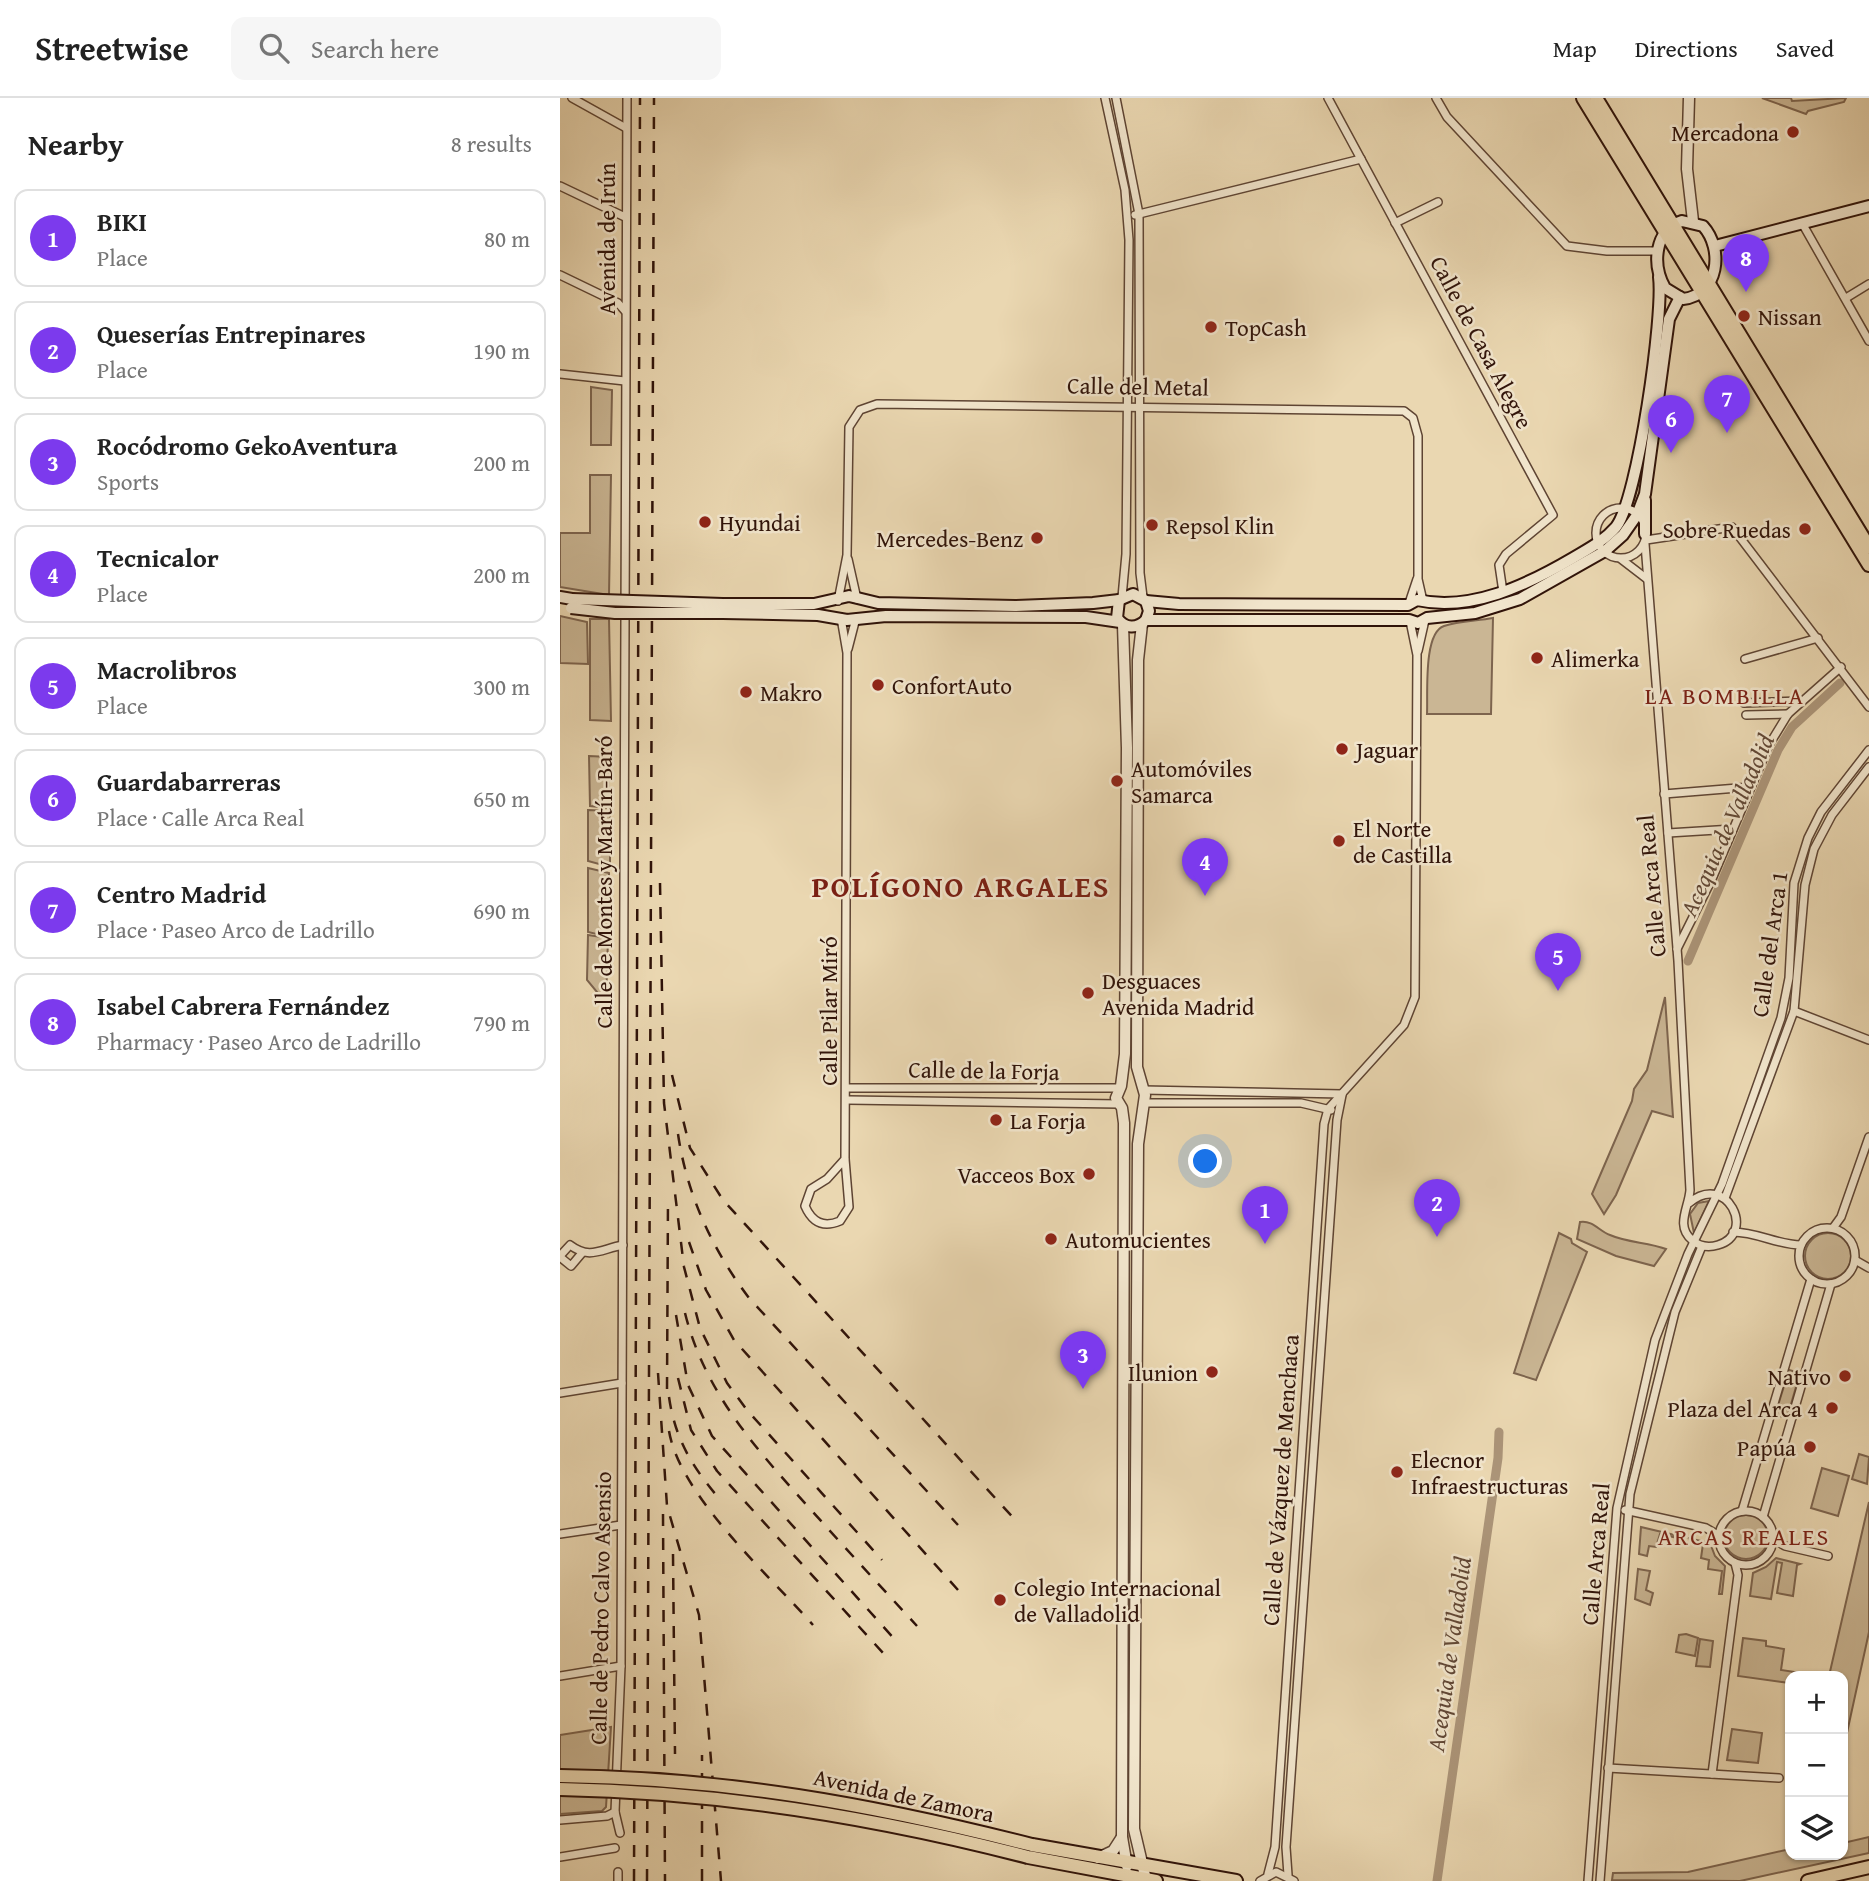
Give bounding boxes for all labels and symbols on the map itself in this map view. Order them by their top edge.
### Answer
place label: Mercadona [1671,116,1779,149]
marker: Mercadona [1785,124,1801,140]
street label: Avenida de Irún [590,163,623,315]
pin: 8 [1723,234,1769,292]
street label: Calle de Casa Alegre [1423,250,1541,434]
place label: Nissan [1758,300,1822,333]
marker: Nissan [1736,308,1752,324]
place label: TopCash [1225,311,1307,344]
marker: TopCash [1203,319,1219,335]
street label: Calle del Metal [1067,368,1209,404]
pin: 7 [1704,375,1750,433]
pin: 6 [1648,395,1694,453]
place label: Hyundai [719,506,801,539]
place label: Repsol Klin [1166,509,1274,542]
place label: Sobre Ruedas [1662,513,1791,546]
marker: Hyundai [697,514,713,530]
marker: Repsol Klin [1144,517,1160,533]
marker: Sobre Ruedas [1797,521,1813,537]
place label: Mercedes-Benz [876,522,1023,555]
marker: Mercedes-Benz [1029,530,1045,546]
place label: Alimerka [1551,642,1640,675]
marker: Alimerka [1529,650,1545,666]
place label: ConfortAuto [892,669,1012,702]
place label: Makro [760,676,822,709]
marker: ConfortAuto [870,677,886,693]
district label: LA BOMBILLA [1645,678,1805,713]
marker: Makro [738,684,754,700]
water label: Acequia de Valladolid [1671,728,1783,923]
place label: Jaguar [1353,733,1419,766]
street label: Calle de Montes y Martín-Baró [587,735,620,1029]
marker: Jaguar [1334,741,1350,757]
place label: Automóviles Samarca [1131,752,1252,811]
marker: Automóviles Samarca [1109,773,1125,789]
place label: El Norte de Castilla [1353,812,1452,871]
street label: Calle Arca Real [1628,813,1674,959]
marker: El Norte de Castilla [1331,833,1347,849]
pin: 4 [1182,838,1228,896]
district label: POLÍGONO ARGALES [811,864,1111,908]
street label: Calle del Arca 1 [1742,869,1796,1019]
pin: 5 [1535,933,1581,991]
street label: Calle Pilar Miró [812,936,845,1086]
place label: Desguaces Avenida Madrid [1102,964,1255,1023]
marker: Desguaces Avenida Madrid [1080,985,1096,1001]
street label: Calle de la Forja [908,1052,1060,1088]
place label: La Forja [1010,1104,1086,1137]
marker: La Forja [988,1112,1004,1128]
your location [1188,1144,1222,1178]
place label: Vacceos Box [957,1158,1075,1191]
marker: Vacceos Box [1081,1166,1097,1182]
pin: 2 [1414,1179,1460,1237]
pin: 1 [1242,1186,1288,1244]
place label: Automucientes [1065,1223,1211,1256]
marker: Automucientes [1043,1231,1059,1247]
pin: 3 [1060,1331,1106,1389]
street label: Calle de Vázquez de Menchaca [1253,1333,1307,1627]
place label: Ilunion [1128,1356,1198,1389]
place label: Nativo [1768,1360,1831,1393]
marker: Ilunion [1204,1364,1220,1380]
marker: Nativo [1837,1368,1853,1384]
place label: Plaza del Arca 4 [1667,1392,1818,1425]
marker: Plaza del Arca 4 [1824,1400,1840,1416]
place label: Papúa [1737,1431,1796,1464]
marker: Papúa [1802,1439,1818,1455]
place label: Elecnor Infraestructuras [1411,1443,1568,1502]
marker: Elecnor Infraestructuras [1389,1464,1405,1480]
street label: Calle de Pedro Calvo Asensio [581,1471,619,1745]
street label: Calle Arca Real [1572,1481,1618,1627]
district label: ARCAS REALES [1658,1519,1830,1554]
water label: Acequia de Valladolid [1418,1554,1480,1755]
place label: Colegio Internacional de Valladolid [1014,1571,1221,1630]
marker: Colegio Internacional de Valladolid [992,1592,1008,1608]
street label: Avenida de Zamora [811,1760,998,1830]

